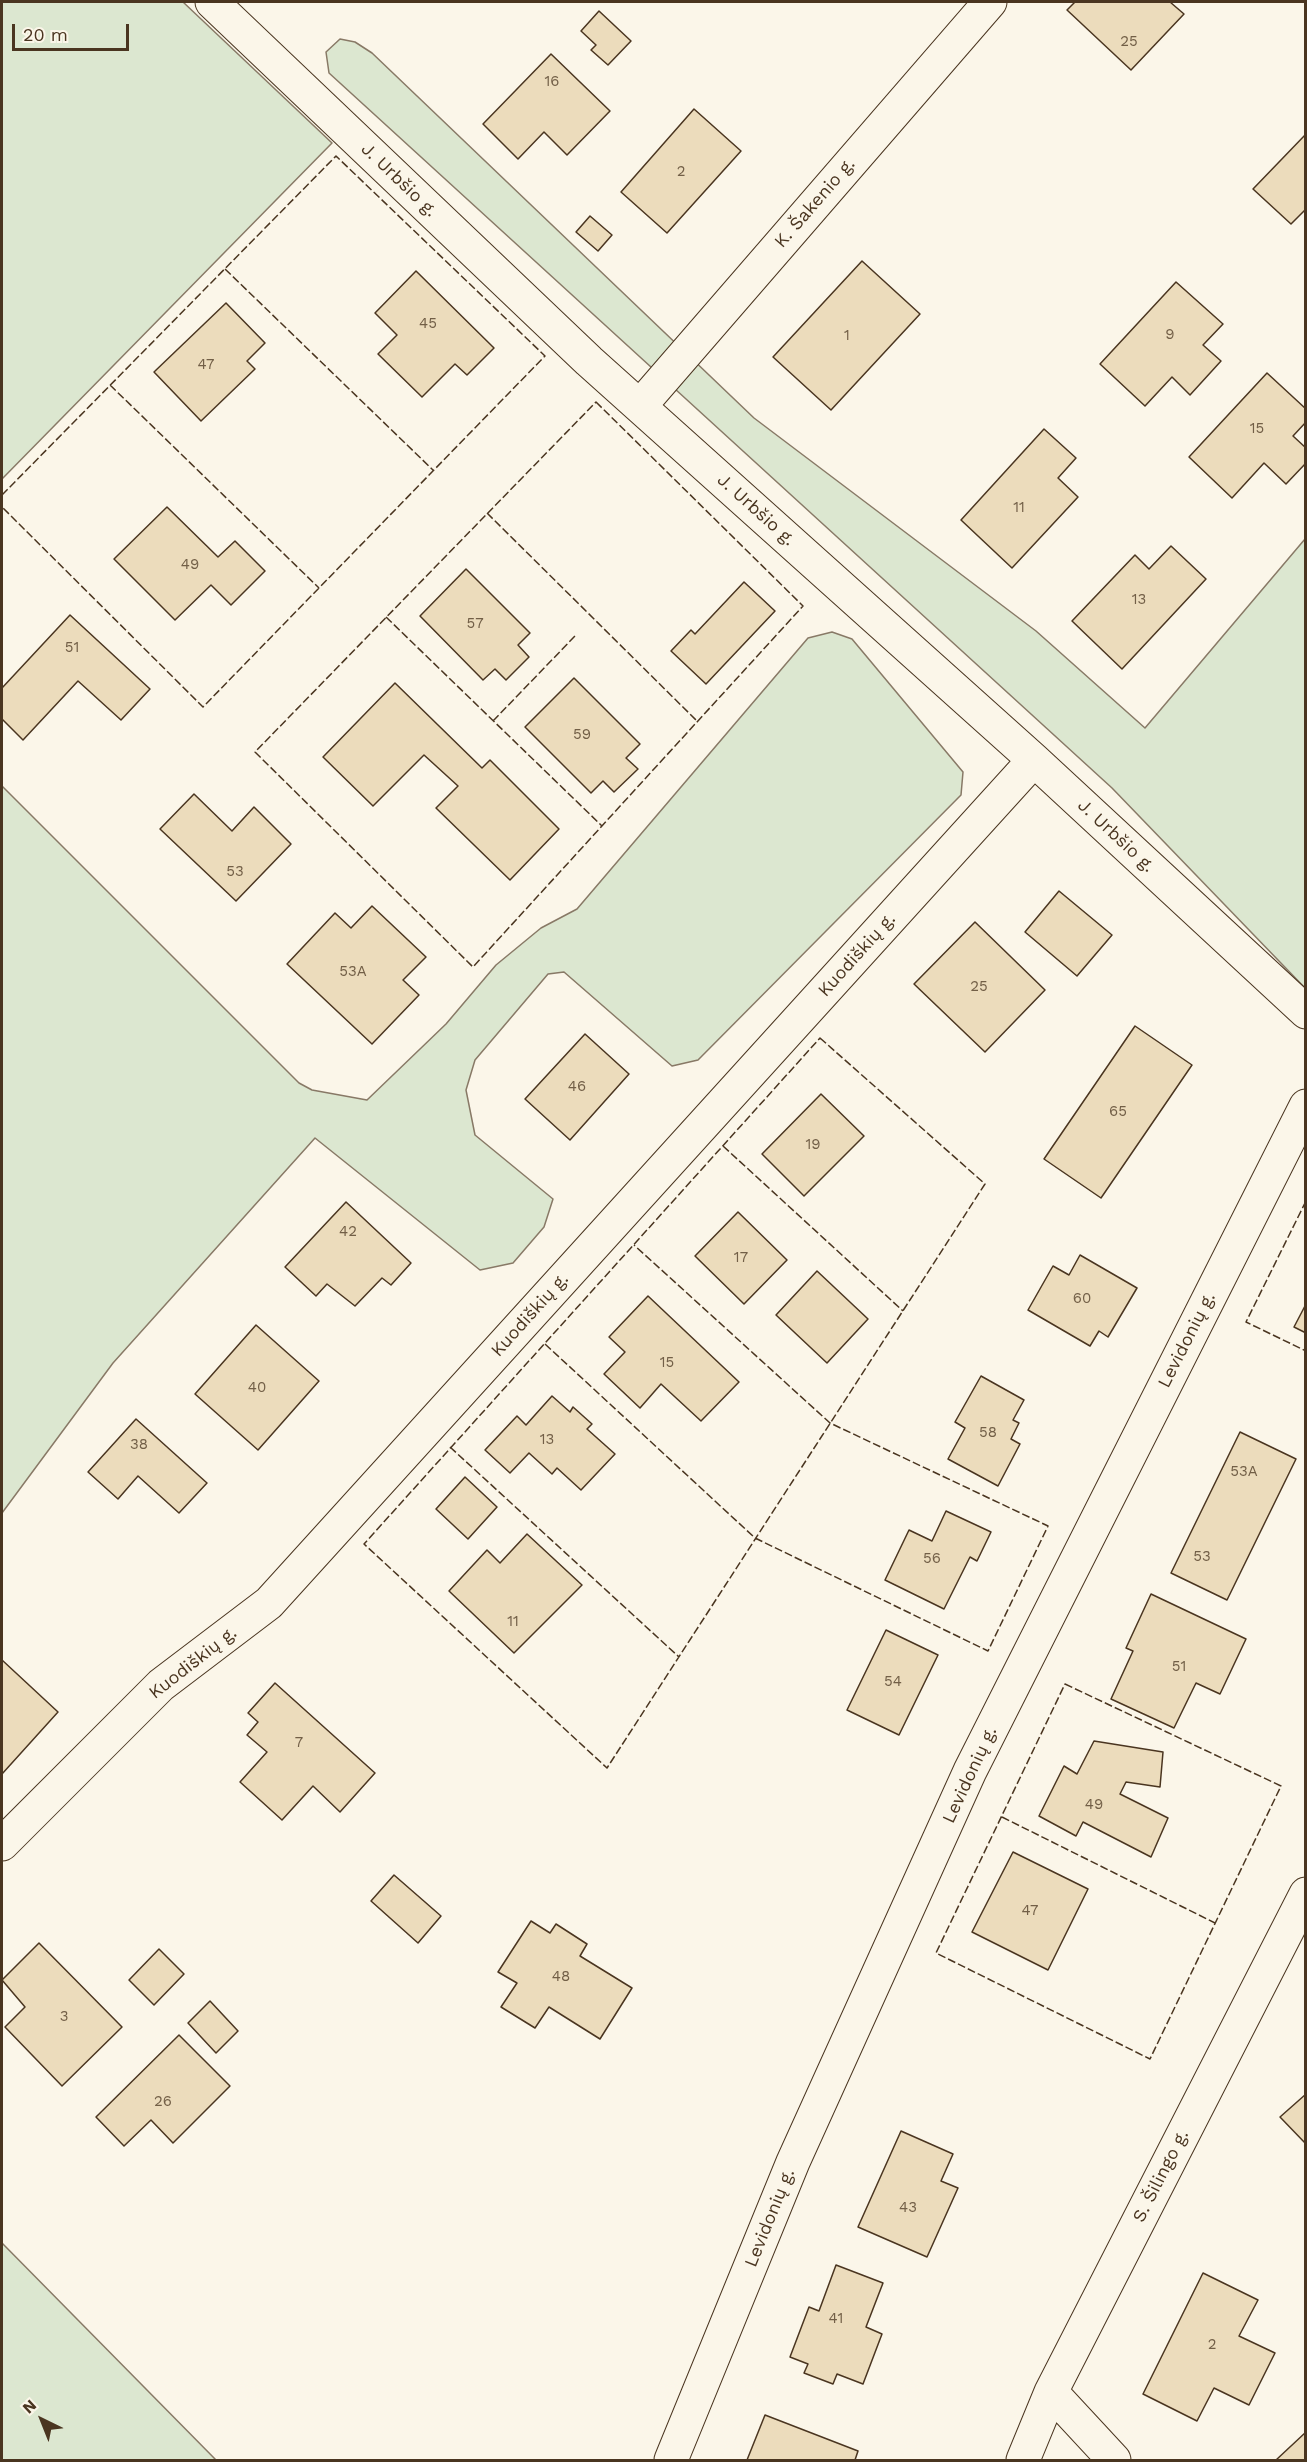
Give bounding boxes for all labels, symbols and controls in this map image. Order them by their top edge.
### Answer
scale bar [15,12,132,50]
text: 20 m [23,24,68,45]
house number: 25 [1120,33,1138,51]
house number: 16 [545,73,559,91]
street label: J. Urbšio g. [356,138,442,222]
street label: K. Šakenio g. [770,154,860,252]
house number: 2 [677,163,685,181]
house number: 45 [419,315,437,333]
house number: 9 [1165,326,1175,344]
house number: 1 [844,327,850,345]
house number: 47 [198,356,214,374]
house number: 15 [1250,420,1264,438]
street label: J. Urbšio g. [713,469,799,551]
house number: 11 [1013,499,1025,517]
house number: 49 [181,556,199,574]
house number: 13 [1132,591,1146,609]
house number: 57 [466,615,484,633]
house number: 51 [65,639,79,657]
house number: 59 [573,726,591,744]
street label: J. Urbšio g. [1073,795,1159,877]
house number: 53 [226,863,244,881]
street label: Kuodiškių g. [814,909,900,1001]
house number: 53A [339,963,367,981]
house number: 25 [970,978,988,996]
house number: 46 [568,1078,586,1096]
house number: 65 [1109,1103,1127,1121]
house number: 19 [805,1136,821,1154]
house number: 42 [339,1223,357,1241]
house number: 17 [734,1249,748,1267]
street label: Kuodiškių g. [487,1269,573,1361]
street label: Levidonių g. [1154,1289,1220,1391]
house number: 60 [1073,1290,1091,1308]
house number: 15 [660,1354,674,1372]
house number: 40 [248,1379,266,1397]
house number: 58 [979,1424,997,1442]
house number: 13 [540,1431,554,1449]
house number: 38 [130,1436,148,1454]
house number: 53A [1230,1463,1258,1481]
house number: 53 [1193,1548,1211,1566]
house number: 56 [923,1550,941,1568]
house number: 11 [507,1613,519,1631]
street label: Kuodiškių g. [145,1622,241,1704]
house number: 51 [1172,1658,1186,1676]
house number: 54 [884,1673,902,1691]
street label: Levidonių g. [938,1723,1002,1827]
house number: 7 [295,1734,303,1752]
house number: 49 [1085,1796,1103,1814]
house number: 47 [1022,1902,1038,1920]
house number: 48 [552,1968,570,1986]
house number: 3 [60,2008,68,2026]
house number: 26 [154,2093,172,2111]
street label: S. Šilingo g. [1128,2126,1194,2226]
street label: Levidonių g. [740,2166,800,2270]
house number: 43 [899,2199,917,2217]
house number: 41 [829,2310,843,2328]
house number: 2 [1208,2336,1216,2354]
north arrow [12,2390,72,2450]
text: N [19,2395,40,2417]

